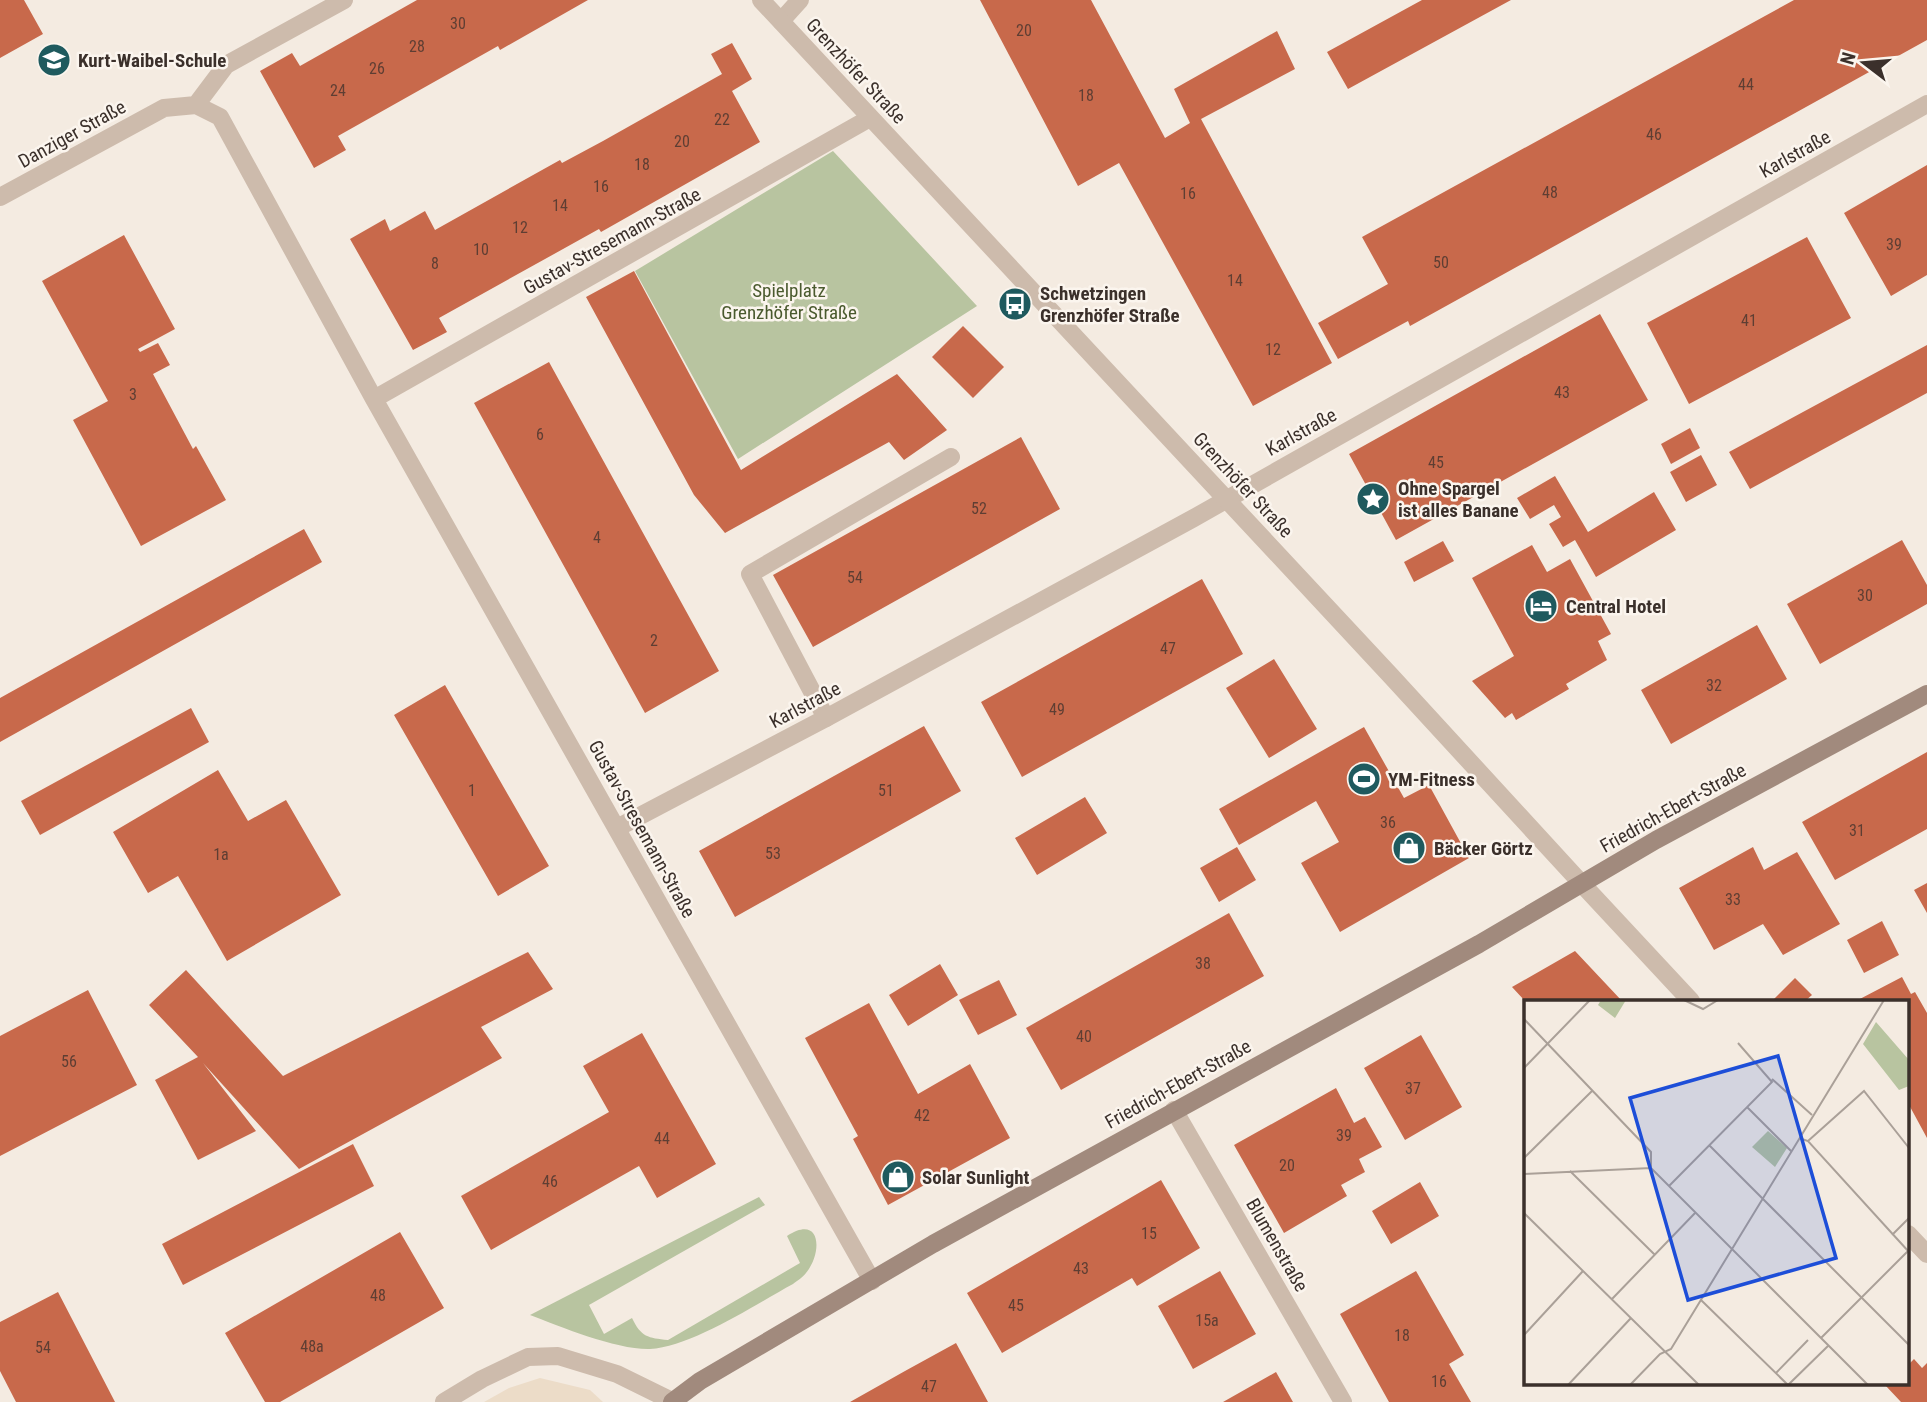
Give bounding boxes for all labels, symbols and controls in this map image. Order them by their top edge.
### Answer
house number: 30 [450,14,466,33]
street label: Grenzhöfer Straße [801,14,911,129]
house number: 20 [1016,21,1032,40]
north arrow [1829,28,1899,98]
house number: 28 [409,37,425,56]
school or university icon: Kurt-Waibel-Schule [35,41,73,79]
place label: Kurt-Waibel-Schule [78,49,226,72]
text: N [1835,50,1861,67]
house number: 26 [369,59,385,78]
house number: 44 [1738,75,1754,94]
house number: 24 [330,81,346,100]
house number: 18 [1078,86,1094,105]
street label: Danziger Straße [14,95,130,173]
house number: 22 [714,110,730,129]
house number: 46 [1646,125,1662,144]
street label: Karlstraße [1756,125,1834,183]
house number: 20 [674,132,690,151]
house number: 18 [634,155,650,174]
house number: 16 [593,177,609,196]
street label: Gustav-Stresemann-Straße [519,183,705,299]
house number: 48 [1542,183,1558,202]
house number: 16 [1180,184,1196,203]
house number: 14 [552,196,568,215]
house number: 12 [512,218,528,237]
house number: 39 [1886,235,1902,254]
house number: 10 [473,240,489,259]
house number: 50 [1433,253,1449,272]
house number: 8 [431,254,439,273]
house number: 14 [1227,271,1243,290]
park label: Spielplatz Grenzhöfer Straße [721,279,857,324]
place label: Schwetzingen Grenzhöfer Straße [1040,282,1180,327]
bus stop icon: Schwetzingen Grenzhöfer Straße [996,285,1034,323]
house number: 41 [1741,311,1757,330]
house number: 12 [1265,340,1281,359]
house number: 43 [1554,383,1570,402]
house number: 3 [129,385,137,404]
street label: Karlstraße [1262,403,1340,461]
house number: 6 [536,425,544,444]
street label: Grenzhöfer Straße [1188,428,1298,543]
house number: 45 [1428,453,1444,472]
place label: Ohne Spargel ist alles Banane [1398,477,1519,522]
place icon: Ohne Spargel ist alles Banane [1354,480,1392,518]
house number: 52 [971,499,987,518]
house number: 4 [593,528,601,547]
house number: 54 [847,568,863,587]
house number: 30 [1857,586,1873,605]
hotel icon: Central Hotel [1522,587,1560,625]
place label: Central Hotel [1566,595,1666,618]
house number: 2 [650,631,658,650]
house number: 47 [1160,639,1176,658]
house number: 32 [1706,676,1722,695]
street label: Karlstraße [765,677,845,733]
house number: 49 [1049,700,1065,719]
street label: Gustav-Stresemann-Straße [584,736,700,922]
street label: Friedrich-Ebert-Straße [1596,758,1750,858]
sports icon: YM-Fitness [1345,760,1383,798]
place label: YM-Fitness [1388,768,1475,791]
house number: 1 [468,781,476,800]
house number: 51 [878,781,894,800]
house number: 36 [1380,813,1396,832]
house number: 31 [1849,821,1865,840]
shop icon: Bäcker Görtz [1390,829,1428,867]
place label: Bäcker Görtz [1434,837,1533,860]
house number: 53 [765,844,781,863]
house number: 1a [213,845,229,864]
house number: 33 [1725,890,1741,909]
house number: 38 [1195,954,1211,973]
inset map [1524,1000,1910,1384]
house number: 40 [1076,1027,1092,1046]
street label: Friedrich-Ebert-Straße [1101,1034,1255,1134]
house number: 56 [61,1052,77,1071]
house number: 37 [1405,1079,1421,1098]
house number: 42 [914,1106,930,1125]
house number: 39 [1336,1126,1352,1145]
house number: 44 [654,1129,670,1148]
house number: 20 [1279,1156,1295,1175]
shop icon: Solar Sunlight [879,1158,917,1196]
place label: Solar Sunlight [922,1166,1030,1189]
house number: 46 [542,1172,558,1191]
street label: Blumenstraße [1241,1194,1313,1296]
house number: 15 [1141,1224,1157,1243]
house number: 43 [1073,1259,1089,1278]
house number: 48 [370,1286,386,1305]
house number: 45 [1008,1296,1024,1315]
house number: 15a [1195,1311,1219,1330]
house number: 18 [1394,1326,1410,1345]
house number: 48a [300,1337,324,1356]
house number: 54 [35,1338,51,1357]
house number: 16 [1431,1372,1447,1391]
house number: 47 [921,1377,937,1396]

